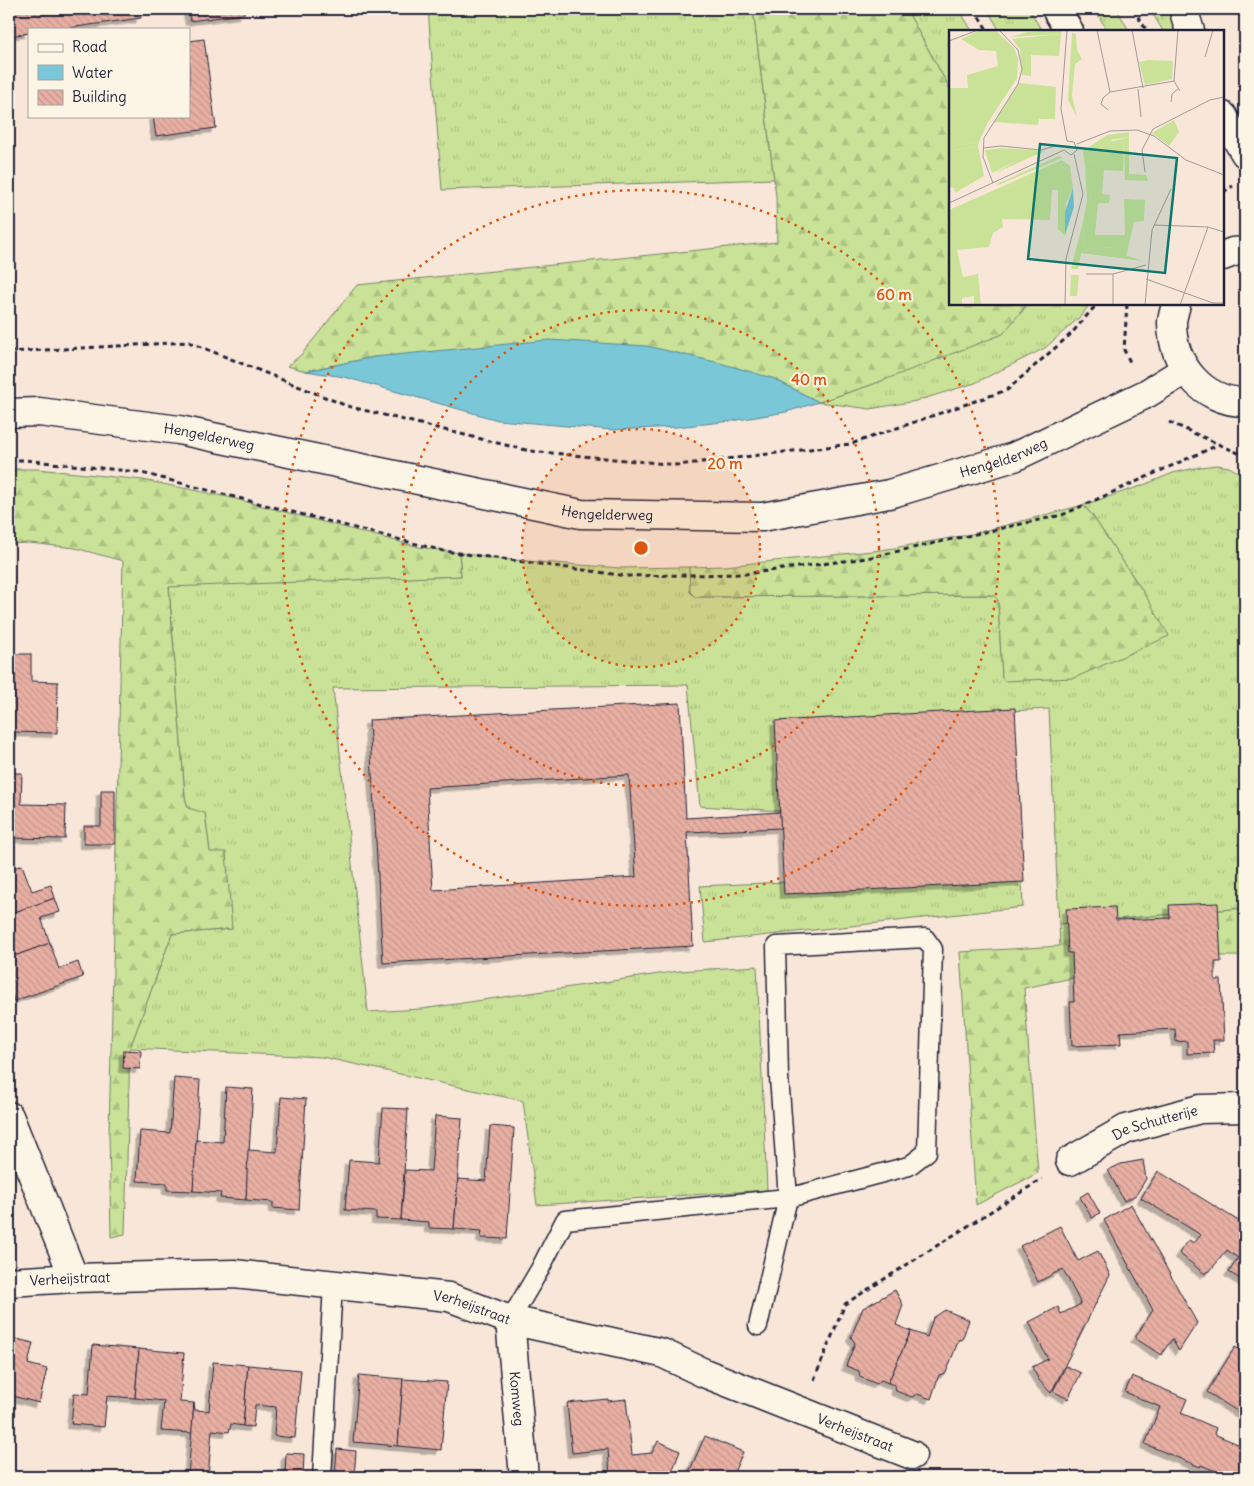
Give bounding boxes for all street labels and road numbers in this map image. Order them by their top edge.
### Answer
street label: Hengelderweg [163,419,256,455]
street label: Hengelderweg [957,434,1050,482]
street label: Hengelderweg [560,501,653,524]
street label: De Schutterije [1109,1101,1199,1144]
street label: Verheijstraat [29,1268,111,1290]
street label: Verheijstraat [432,1286,513,1328]
street label: Komweg [506,1371,528,1427]
street label: Verheijstraat [814,1409,896,1456]

